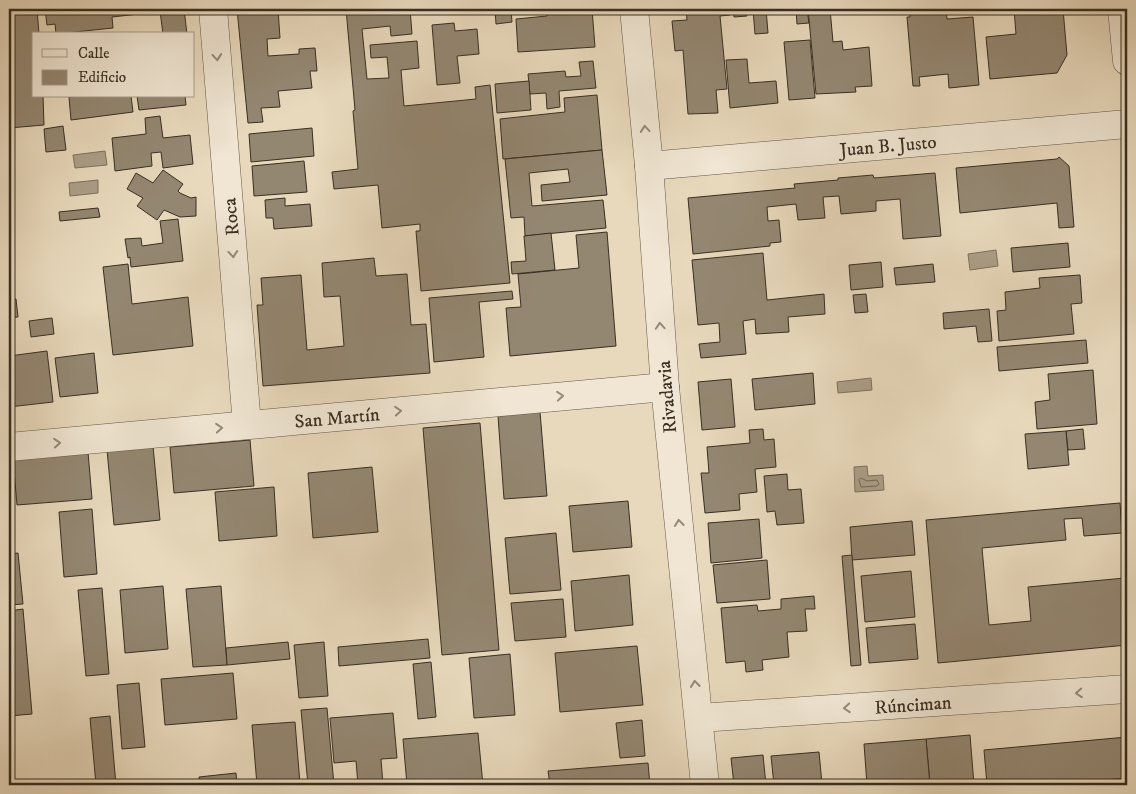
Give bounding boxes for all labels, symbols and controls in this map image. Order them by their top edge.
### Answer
legend [32,32,195,98]
text: Calle [78,44,110,63]
one-way arrow [211,54,222,62]
text: Edificio [78,68,126,87]
one-way arrow [640,125,651,133]
street label: Juan B. Justo [837,131,938,162]
street label: Roca [218,197,245,237]
one-way arrow [227,250,238,258]
one-way arrow [655,322,666,330]
street label: Rivadavia [653,360,682,434]
one-way arrow [556,391,564,402]
street label: San Martín [294,403,381,434]
one-way arrow [395,406,403,417]
one-way arrow [215,422,223,433]
one-way arrow [54,438,62,449]
one-way arrow [674,519,685,527]
one-way arrow [690,680,701,688]
one-way arrow [1074,687,1082,698]
street label: Rúnciman [874,691,952,720]
one-way arrow [842,702,850,713]

